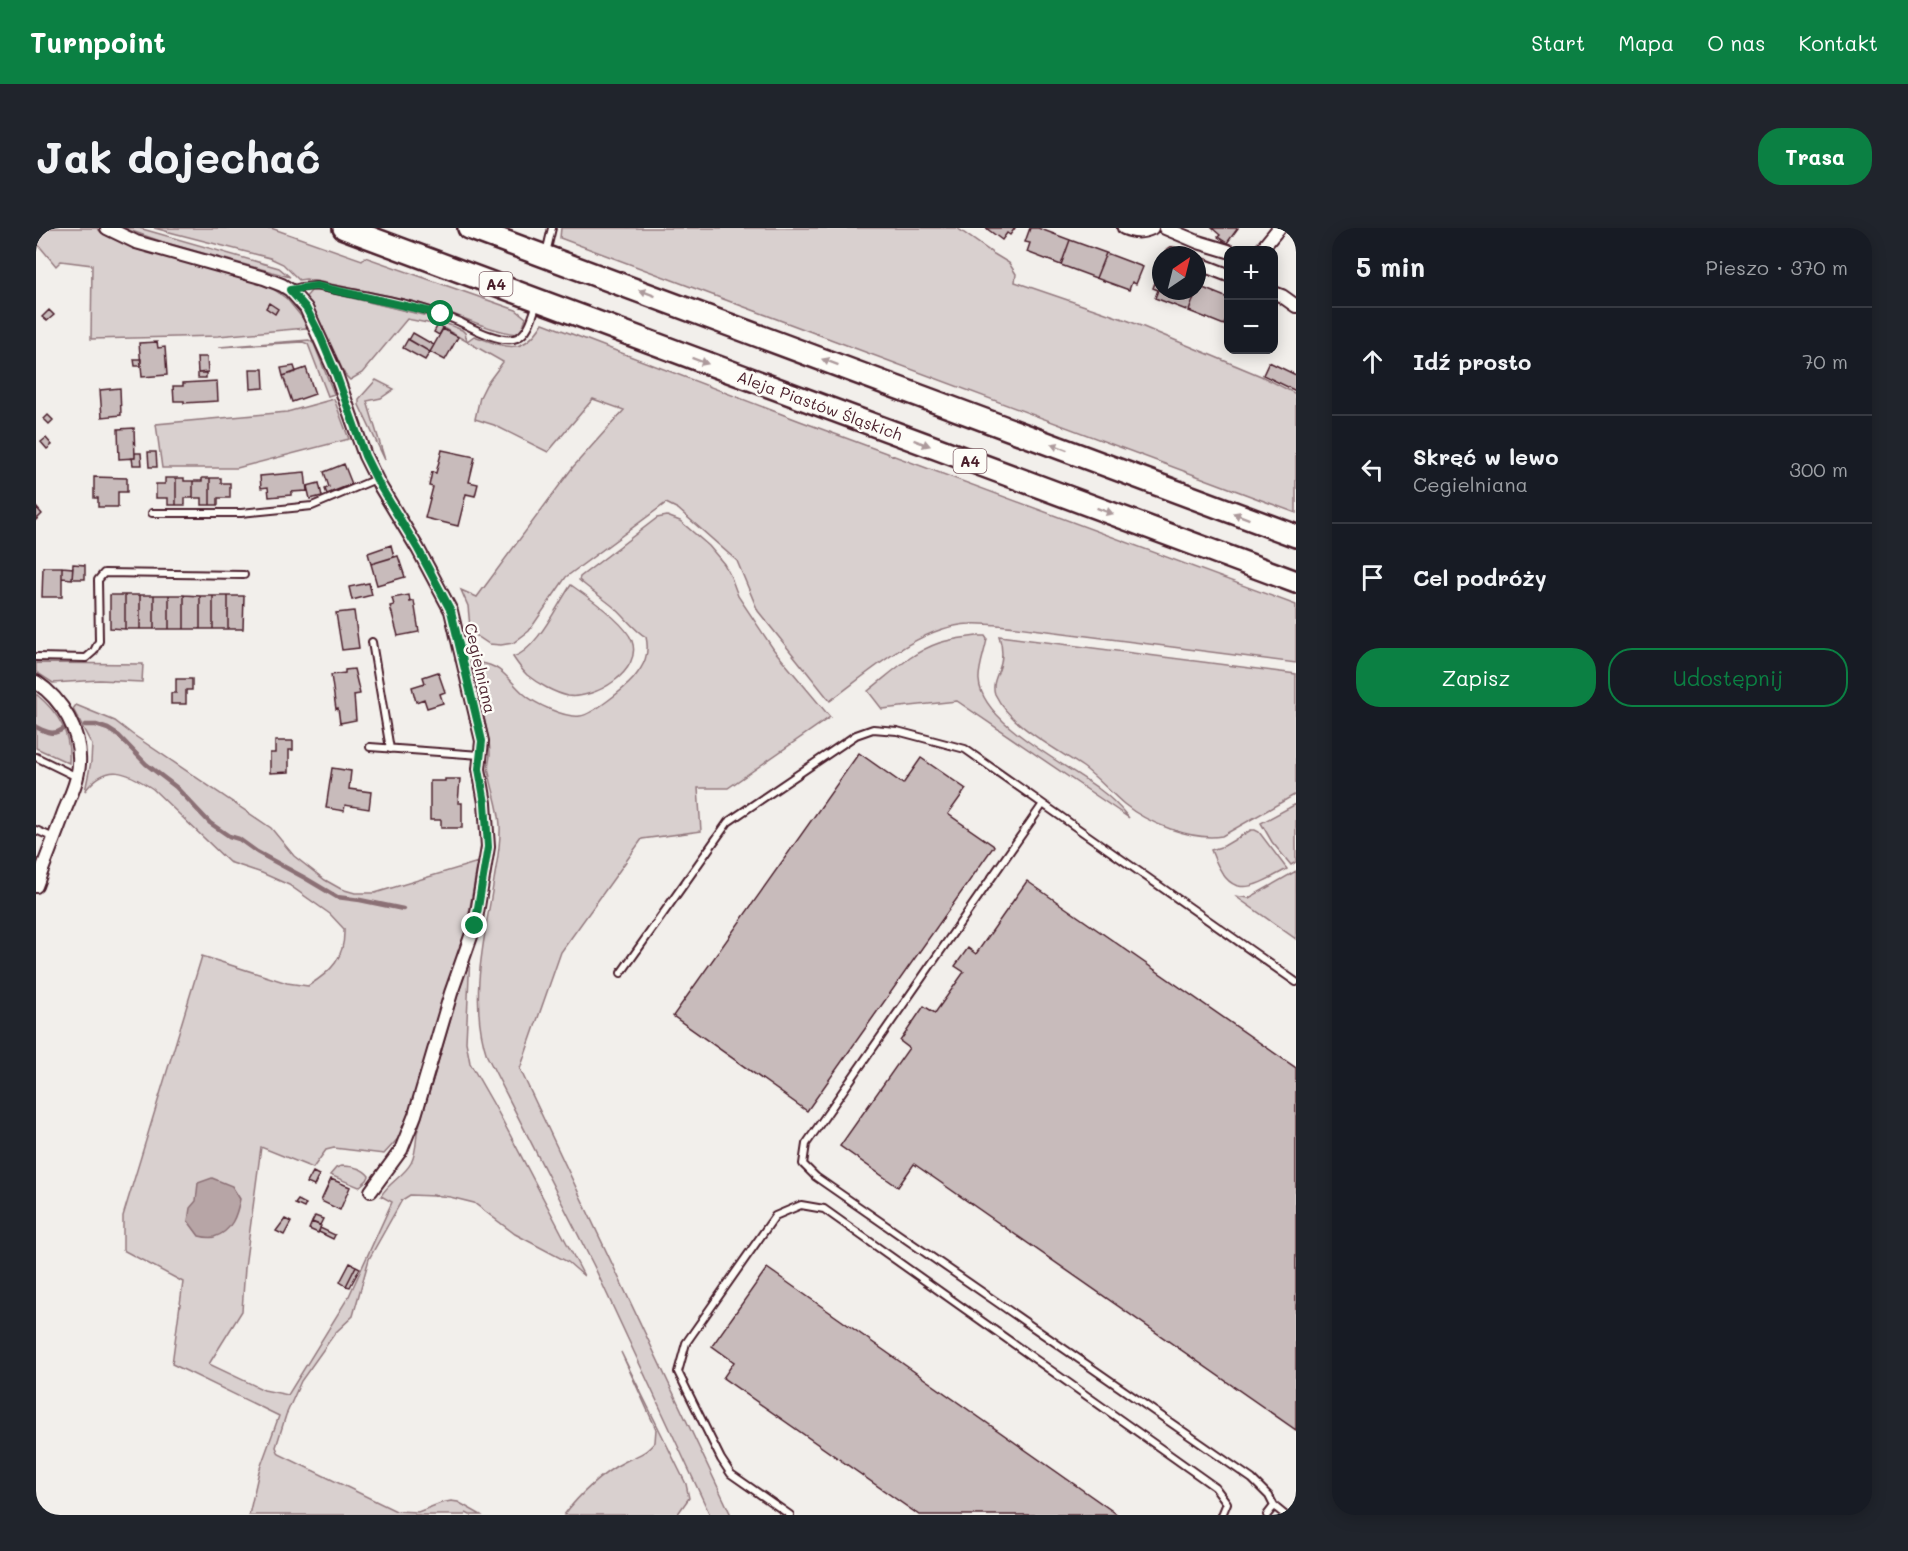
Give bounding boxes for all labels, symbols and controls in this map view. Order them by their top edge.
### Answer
text: Turnpoint [30,24,166,60]
text: Start [1531,29,1585,56]
text: Mapa [1618,29,1674,56]
text: O nas [1707,29,1765,56]
text: Kontakt [1798,29,1878,56]
button: Trasa [1758,128,1872,185]
text: Jak dojechać [36,129,321,184]
north arrow [1152,246,1206,300]
map controls [1224,246,1278,354]
button: + [1224,246,1278,300]
text: 5 min [1356,250,1425,284]
text: Pieszo · 370 m [1706,254,1848,280]
road number: A4 [480,272,512,296]
one-way arrow [638,288,656,298]
route start [427,300,453,326]
button: − [1224,300,1278,354]
icon: ahead [1356,345,1389,378]
text: Idź prosto [1413,347,1531,376]
text: 70 m [1802,348,1848,374]
one-way arrow [691,356,709,366]
one-way arrow [820,356,838,366]
street label: Aleja Piastów Śląskich [734,365,906,445]
one-way arrow [913,439,931,448]
one-way arrow [1049,442,1067,452]
text: Skręć w lewo [1413,442,1559,471]
road number: A4 [954,449,986,473]
icon: left [1356,453,1389,486]
text: 300 m [1789,456,1848,482]
text: Cegielniana [1413,471,1528,497]
one-way arrow [1096,507,1114,517]
one-way arrow [1232,510,1250,520]
icon: arrive [1356,561,1389,594]
text: Cel podróży [1413,563,1547,592]
street label: Cegielniana [460,621,502,715]
button: Zapisz [1356,648,1596,707]
button: Udostępnij [1608,648,1848,707]
route end [461,912,487,938]

